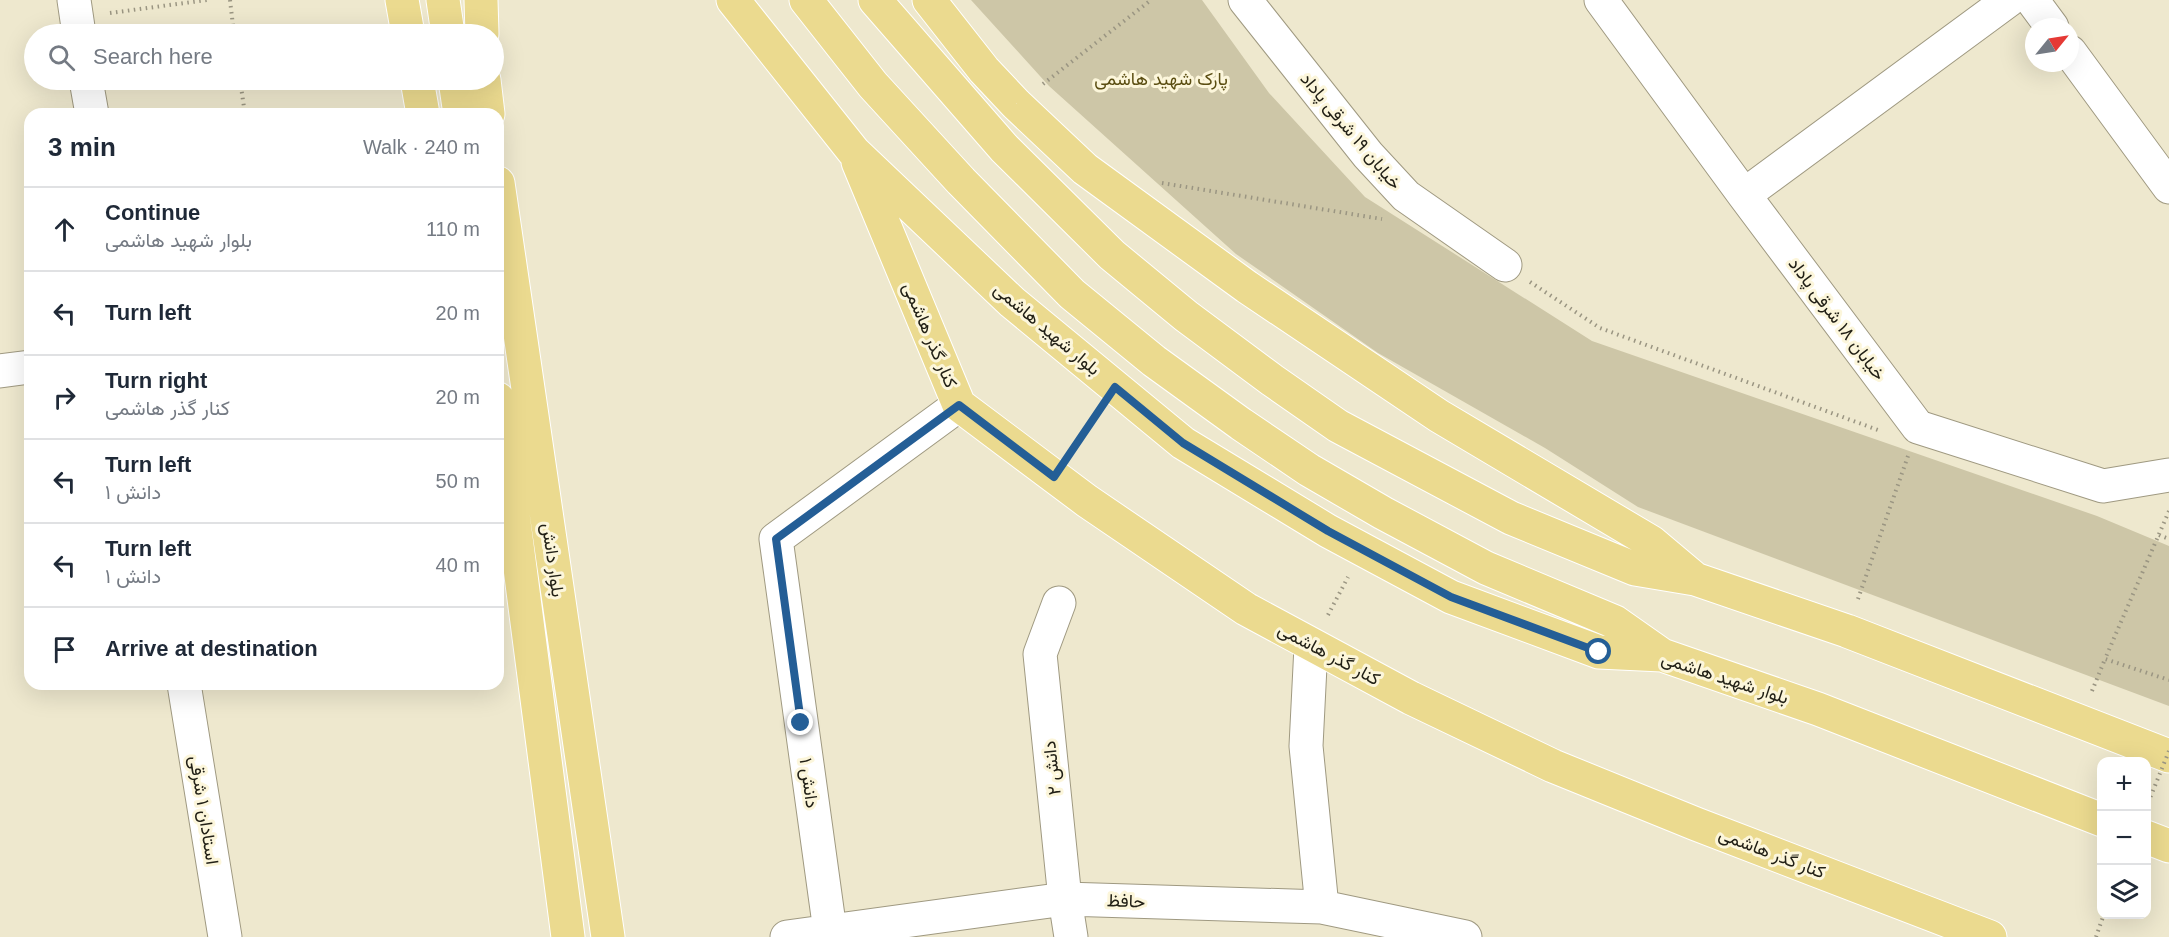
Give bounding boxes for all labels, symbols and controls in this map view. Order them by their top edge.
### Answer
north arrow [2025,18,2079,72]
search box [24,24,504,90]
icon: search [45,41,78,74]
text: Search here [93,44,213,69]
park label: پارک شهید هاشمی [1094,69,1228,91]
street label: خیابان ۱۹ شرقی پاداد [1295,69,1406,195]
text: 3 min [48,132,116,162]
text: Walk · 240 m [363,136,480,158]
text: Continue [105,200,200,225]
icon: ahead [48,213,81,246]
text: 110 m [426,218,480,240]
text: بلوار شهید هاشمی [105,229,252,251]
street label: خیابان ۱۸ شرقی پاداد [1783,254,1889,385]
street label: کنار گذر هاشمی [898,279,961,391]
street label: بلوار شهید هاشمی [989,279,1104,380]
icon: left [48,297,81,330]
text: Turn left [105,300,191,325]
text: 20 m [436,302,480,324]
text: Turn right [105,368,207,393]
icon: right [48,381,81,414]
text: 20 m [436,386,480,408]
text: کنار گذر هاشمی [105,397,230,419]
text: Turn left [105,452,191,477]
icon: left [48,465,81,498]
text: 50 m [436,470,480,492]
text: دانش ۱ [105,481,161,503]
street label: بلوار دانش [537,522,568,598]
text: Turn left [105,536,191,561]
icon: left [48,549,81,582]
text: 40 m [436,554,480,576]
text: دانش ۱ [105,565,161,587]
street label: کنار گذر هاشمی [1274,619,1383,690]
icon: arrive [48,633,81,666]
text: Arrive at destination [105,636,318,661]
route start [1585,638,1611,664]
street label: بلوار شهید هاشمی [1659,648,1791,709]
route end [787,709,813,735]
street label: دانش ۲ [1039,740,1066,796]
street label: استادان ۱ شرقی [185,754,222,866]
street label: دانش ۱ [795,757,822,809]
map controls [2097,757,2151,919]
button: + [2097,757,2151,811]
button: − [2097,811,2151,865]
street label: کنار گذر هاشمی [1716,824,1828,883]
button: layers [2097,865,2151,919]
street label: حافظ [1106,890,1146,912]

